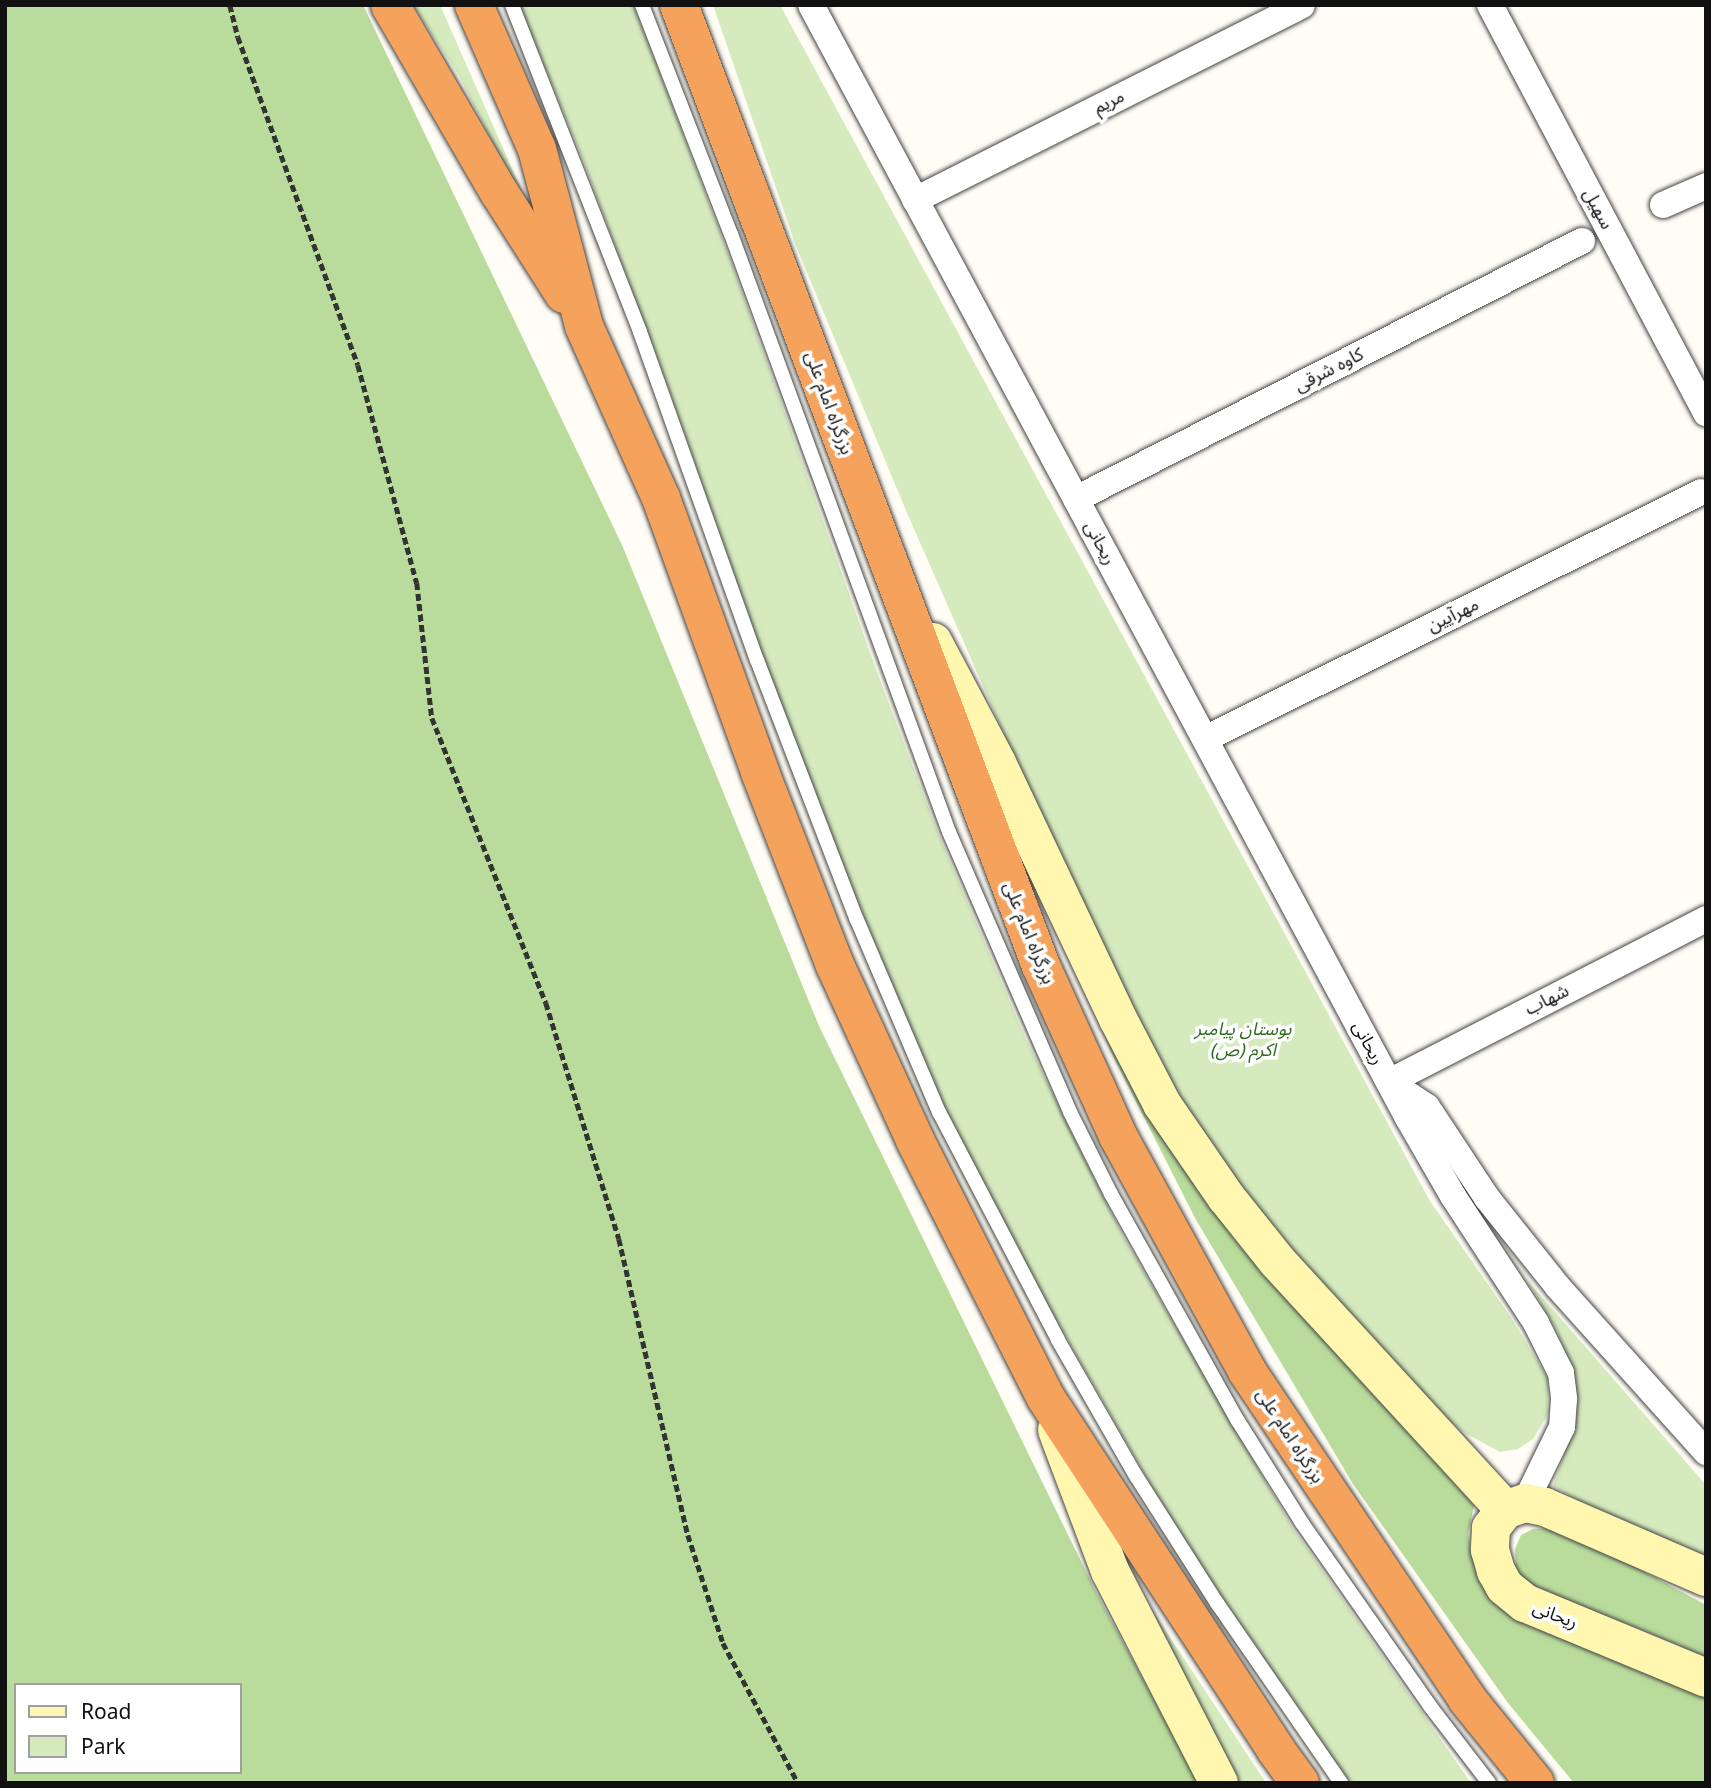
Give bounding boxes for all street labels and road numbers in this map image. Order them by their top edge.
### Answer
street label: مریم [1090,85,1128,119]
street label: سهیل [1578,185,1618,233]
street label: کاوه شرقی [1291,343,1367,397]
street label: بزرگراه امام علی [800,348,858,458]
street label: ریحانی [1080,518,1120,568]
street label: مهرآیین [1424,593,1482,637]
street label: بزرگراه امام علی [999,879,1059,987]
street label: شهاب [1521,980,1573,1020]
street label: ریحانی [1348,1018,1388,1068]
street label: بزرگراه امام علی [1251,1385,1329,1487]
street label: ریحانی [1530,1597,1580,1633]

